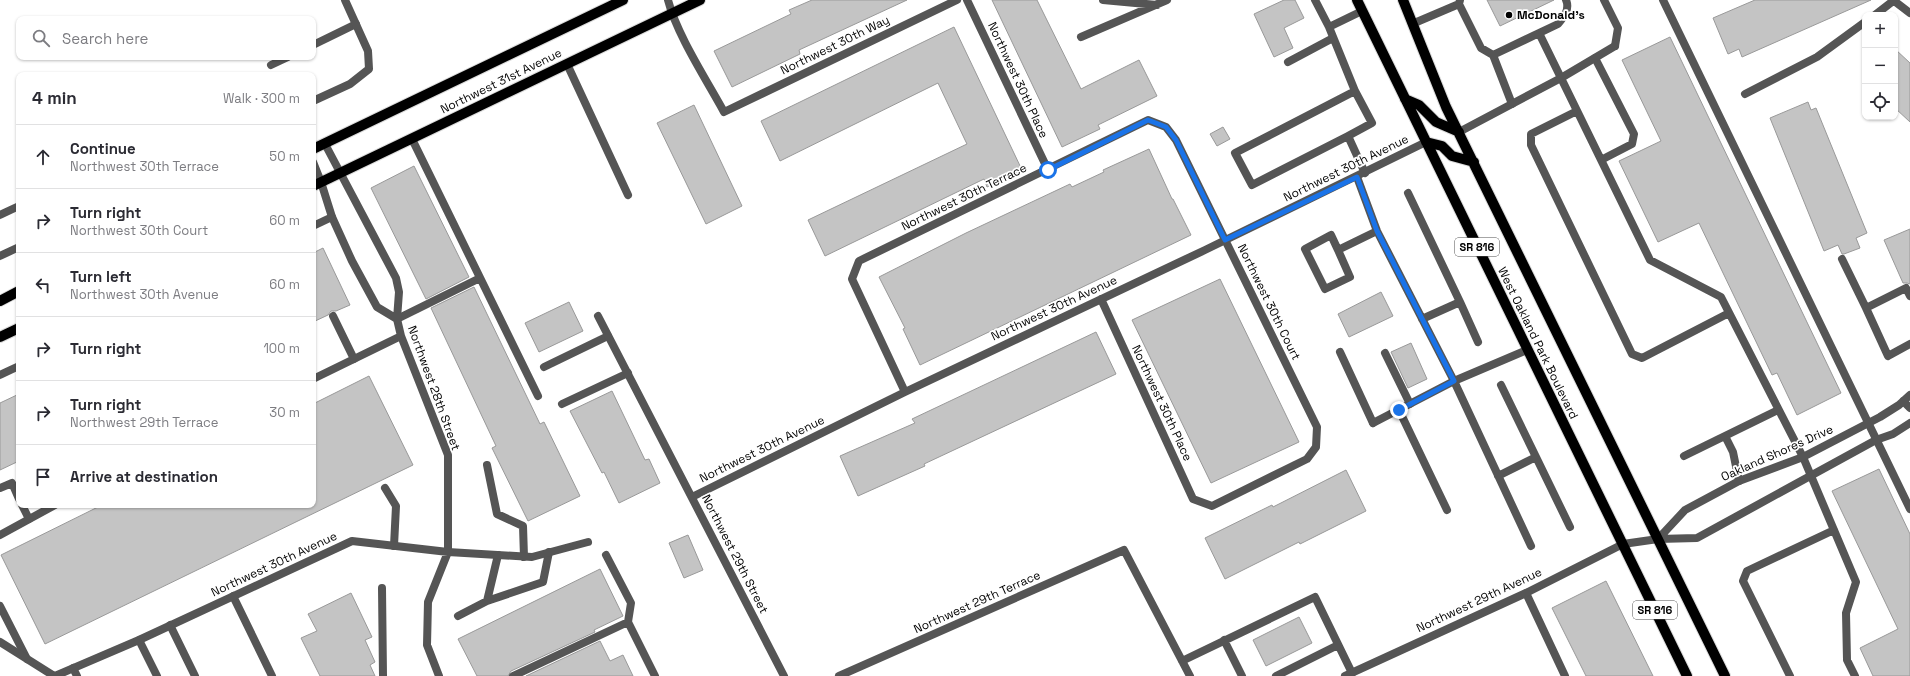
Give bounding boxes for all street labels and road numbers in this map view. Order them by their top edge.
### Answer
street label: Northwest 30th Way [778,12,892,78]
street label: Northwest 30th Place [984,19,1052,141]
street label: Northwest 31st Avenue [438,45,564,117]
street label: Northwest 30th Avenue [1281,131,1411,205]
street label: Northwest 30th Terrace [899,160,1029,234]
road number: SR 816 [1455,238,1499,256]
street label: Northwest 30th Court [1234,241,1304,363]
street label: West Oakland Park Boulevard [1494,264,1582,422]
street label: Northwest 30th Avenue [988,272,1120,344]
street label: Northwest 28th Street [404,323,464,453]
street label: Northwest 30th Place [1128,342,1196,464]
street label: Northwest 30th Avenue [697,412,827,486]
street label: Oakland Shores Drive [1718,421,1836,485]
street label: Northwest 29th Street [698,492,772,616]
street label: Northwest 30th Avenue [208,528,340,600]
street label: Northwest 29th Avenue [1414,564,1544,636]
street label: Northwest 29th Terrace [911,567,1043,637]
road number: SR 816 [1633,601,1677,619]

